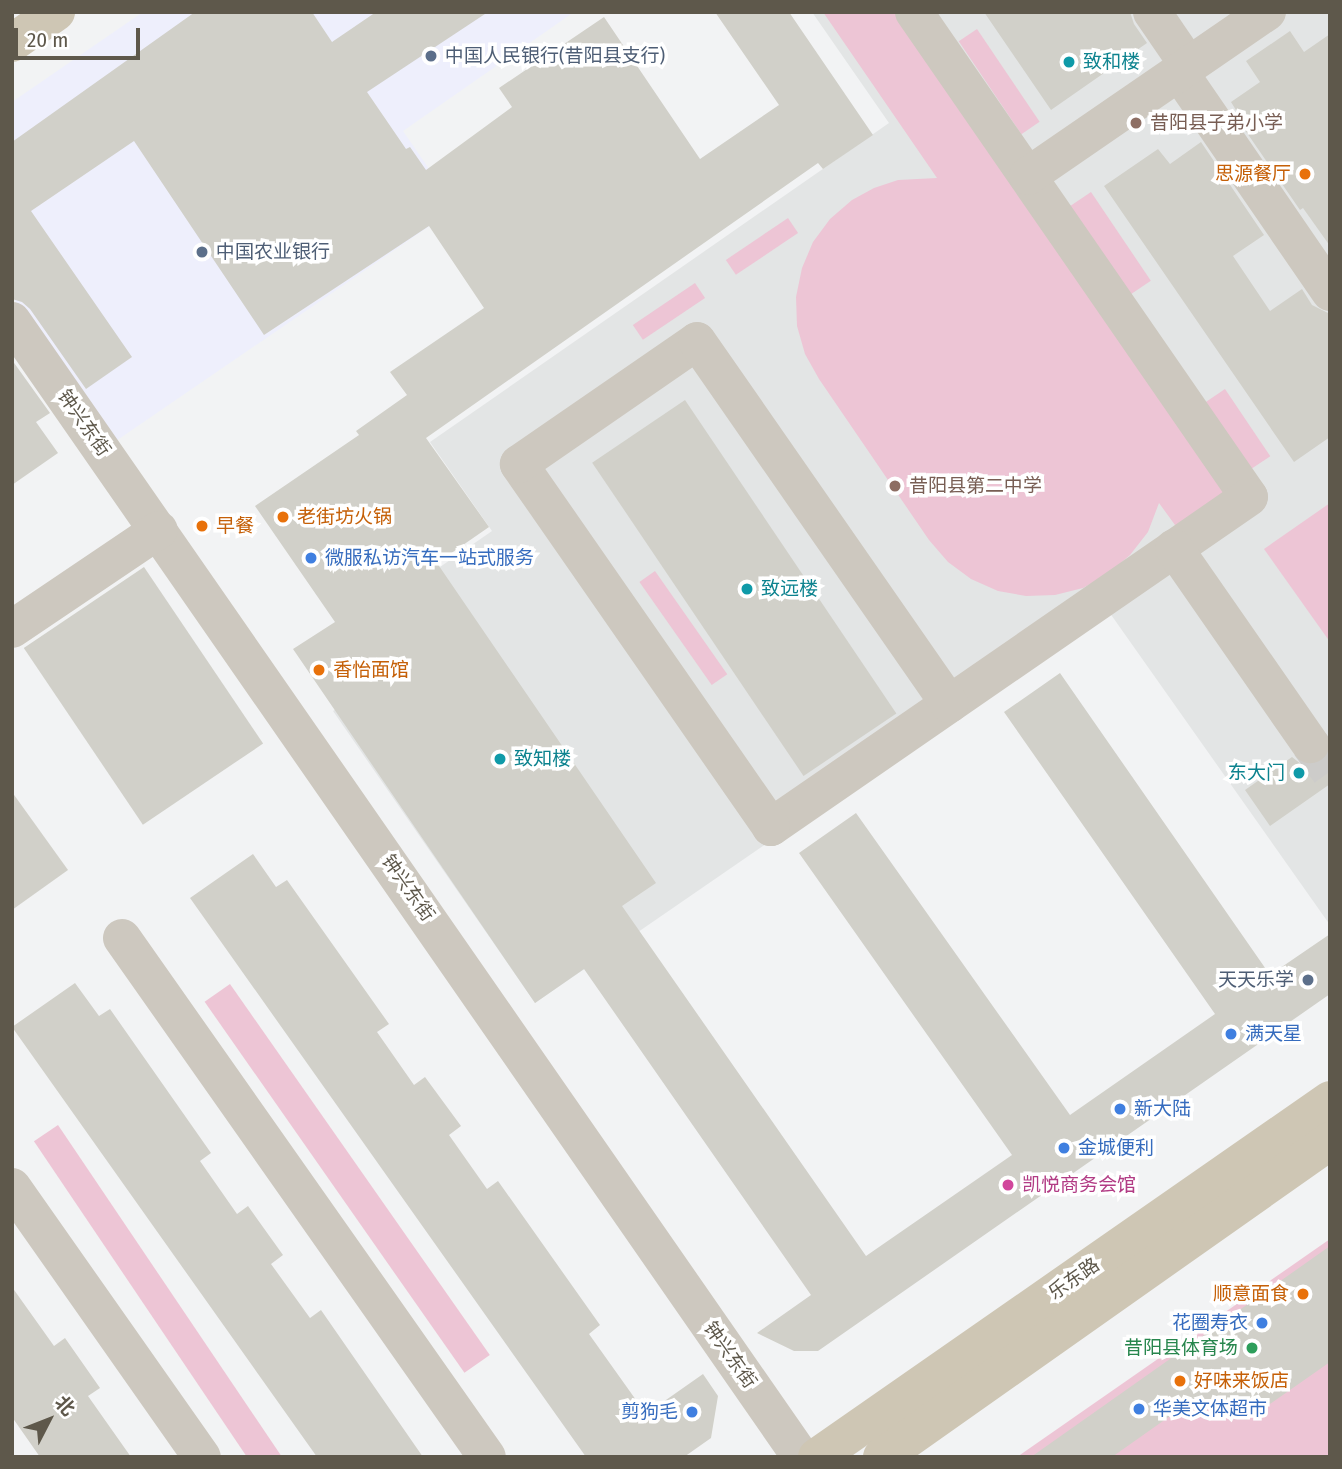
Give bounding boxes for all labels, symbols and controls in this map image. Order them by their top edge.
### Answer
scale bar [18,14,144,58]
text: 20 m [27,27,68,53]
place label: 中国人民银行(昔阳县支行) [445,45,665,67]
marker: 中国人民银行(昔阳县支行) [423,48,439,64]
place label: 致和楼 [1083,51,1140,73]
marker: 致和楼 [1061,54,1077,70]
place label: 昔阳县子弟小学 [1150,112,1283,134]
marker: 昔阳县子弟小学 [1128,115,1144,131]
place label: 思源餐厅 [1215,163,1291,185]
marker: 思源餐厅 [1297,166,1313,182]
place label: 中国农业银行 [216,241,330,263]
marker: 中国农业银行 [194,244,210,260]
street label: 钟兴东街 [53,385,115,461]
place label: 昔阳县第二中学 [909,475,1042,497]
marker: 昔阳县第二中学 [887,478,903,494]
place label: 老街坊火锅 [297,506,392,528]
marker: 老街坊火锅 [275,509,291,525]
place label: 早餐 [216,515,254,537]
marker: 早餐 [194,518,210,534]
place label: 微服私访汽车一站式服务 [325,547,534,569]
marker: 微服私访汽车一站式服务 [303,550,319,566]
place label: 致远楼 [761,578,818,600]
marker: 致远楼 [739,581,755,597]
place label: 香怡面馆 [333,659,409,681]
marker: 香怡面馆 [311,662,327,678]
place label: 致知楼 [514,748,571,770]
marker: 致知楼 [492,751,508,767]
place label: 东大门 [1228,762,1285,784]
marker: 东大门 [1291,765,1307,781]
street label: 钟兴东街 [377,850,439,926]
place label: 天天乐学 [1218,969,1294,991]
marker: 天天乐学 [1300,972,1316,988]
place label: 满天星 [1245,1023,1302,1045]
marker: 满天星 [1223,1026,1239,1042]
place label: 新大陆 [1134,1098,1191,1120]
marker: 新大陆 [1112,1101,1128,1117]
place label: 金城便利 [1078,1137,1154,1159]
marker: 金城便利 [1056,1140,1072,1156]
place label: 凯悦商务会馆 [1022,1174,1136,1196]
marker: 凯悦商务会馆 [1000,1177,1016,1193]
street label: 乐东路 [1044,1253,1104,1305]
place label: 顺意面食 [1213,1283,1289,1305]
marker: 顺意面食 [1295,1286,1311,1302]
place label: 花圈寿衣 [1172,1312,1248,1334]
marker: 花圈寿衣 [1254,1315,1270,1331]
street label: 钟兴东街 [699,1317,761,1393]
place label: 昔阳县体育场 [1124,1337,1238,1359]
marker: 昔阳县体育场 [1244,1340,1260,1356]
place label: 好味来饭店 [1194,1370,1289,1392]
marker: 好味来饭店 [1172,1373,1188,1389]
north arrow [14,1385,84,1455]
text: 北 [50,1391,80,1420]
place label: 华美文体超市 [1153,1398,1267,1420]
place label: 剪狗毛 [621,1401,678,1423]
marker: 华美文体超市 [1131,1401,1147,1417]
marker: 剪狗毛 [684,1404,700,1420]

